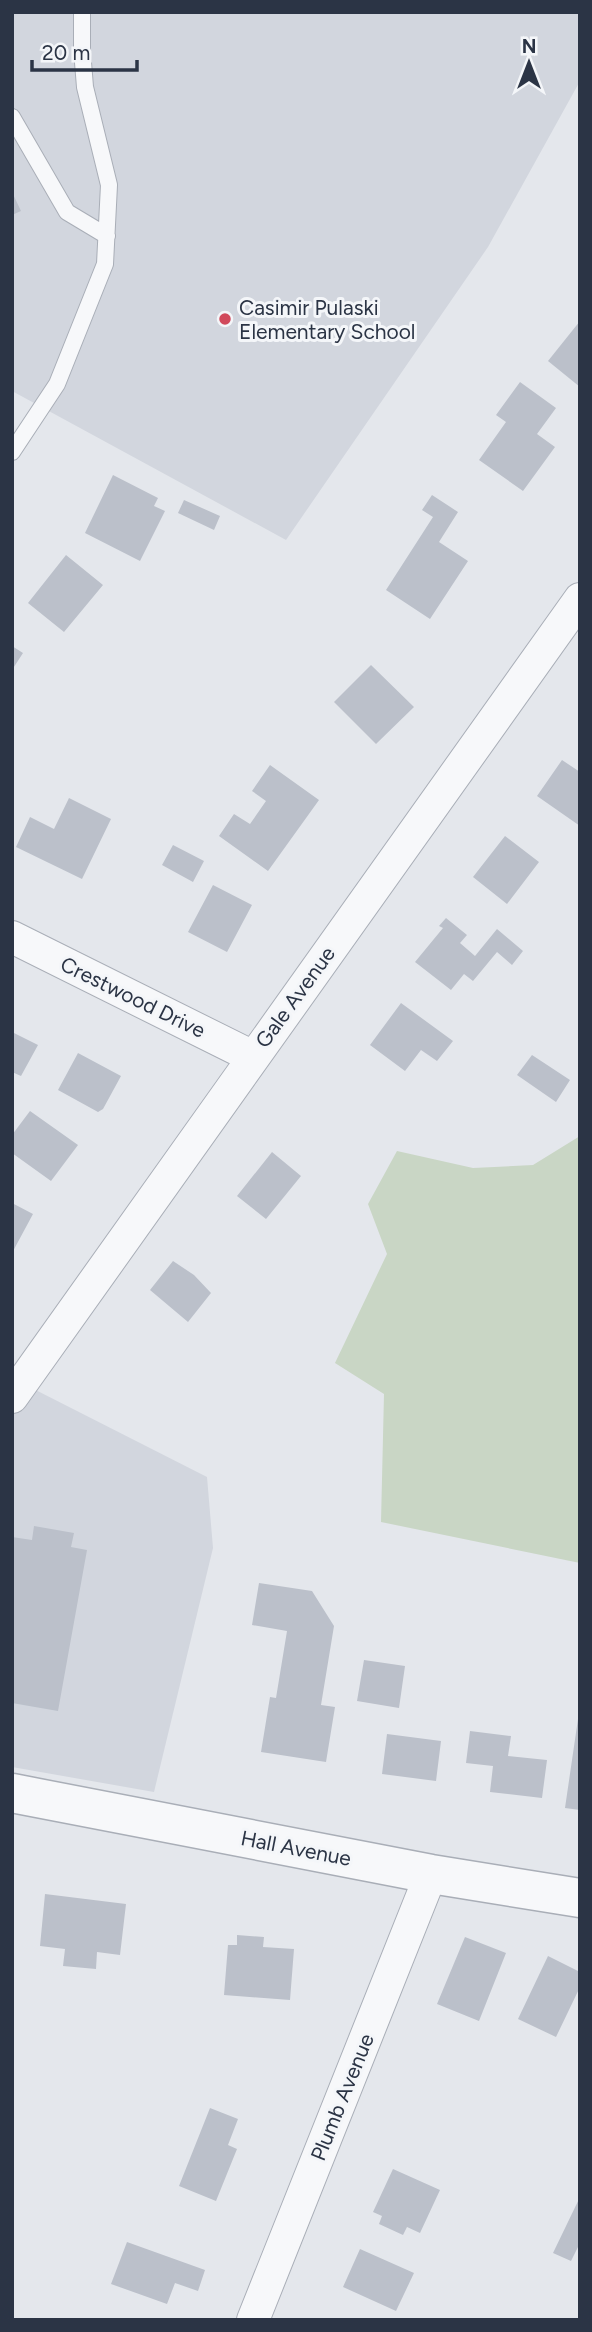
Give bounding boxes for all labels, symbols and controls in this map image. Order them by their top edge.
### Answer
scale bar [32,28,136,72]
north arrow [494,28,564,98]
text: N [522,35,536,58]
text: 20 m [42,40,90,65]
place label: Casimir Pulaski Elementary School [239,295,415,344]
marker: Casimir Pulaski Elementary School [217,311,233,327]
street label: Gale Avenue [250,942,340,1052]
street label: Crestwood Drive [56,951,210,1043]
street label: Hall Avenue [239,1825,353,1871]
street label: Plumb Avenue [305,2030,379,2164]

